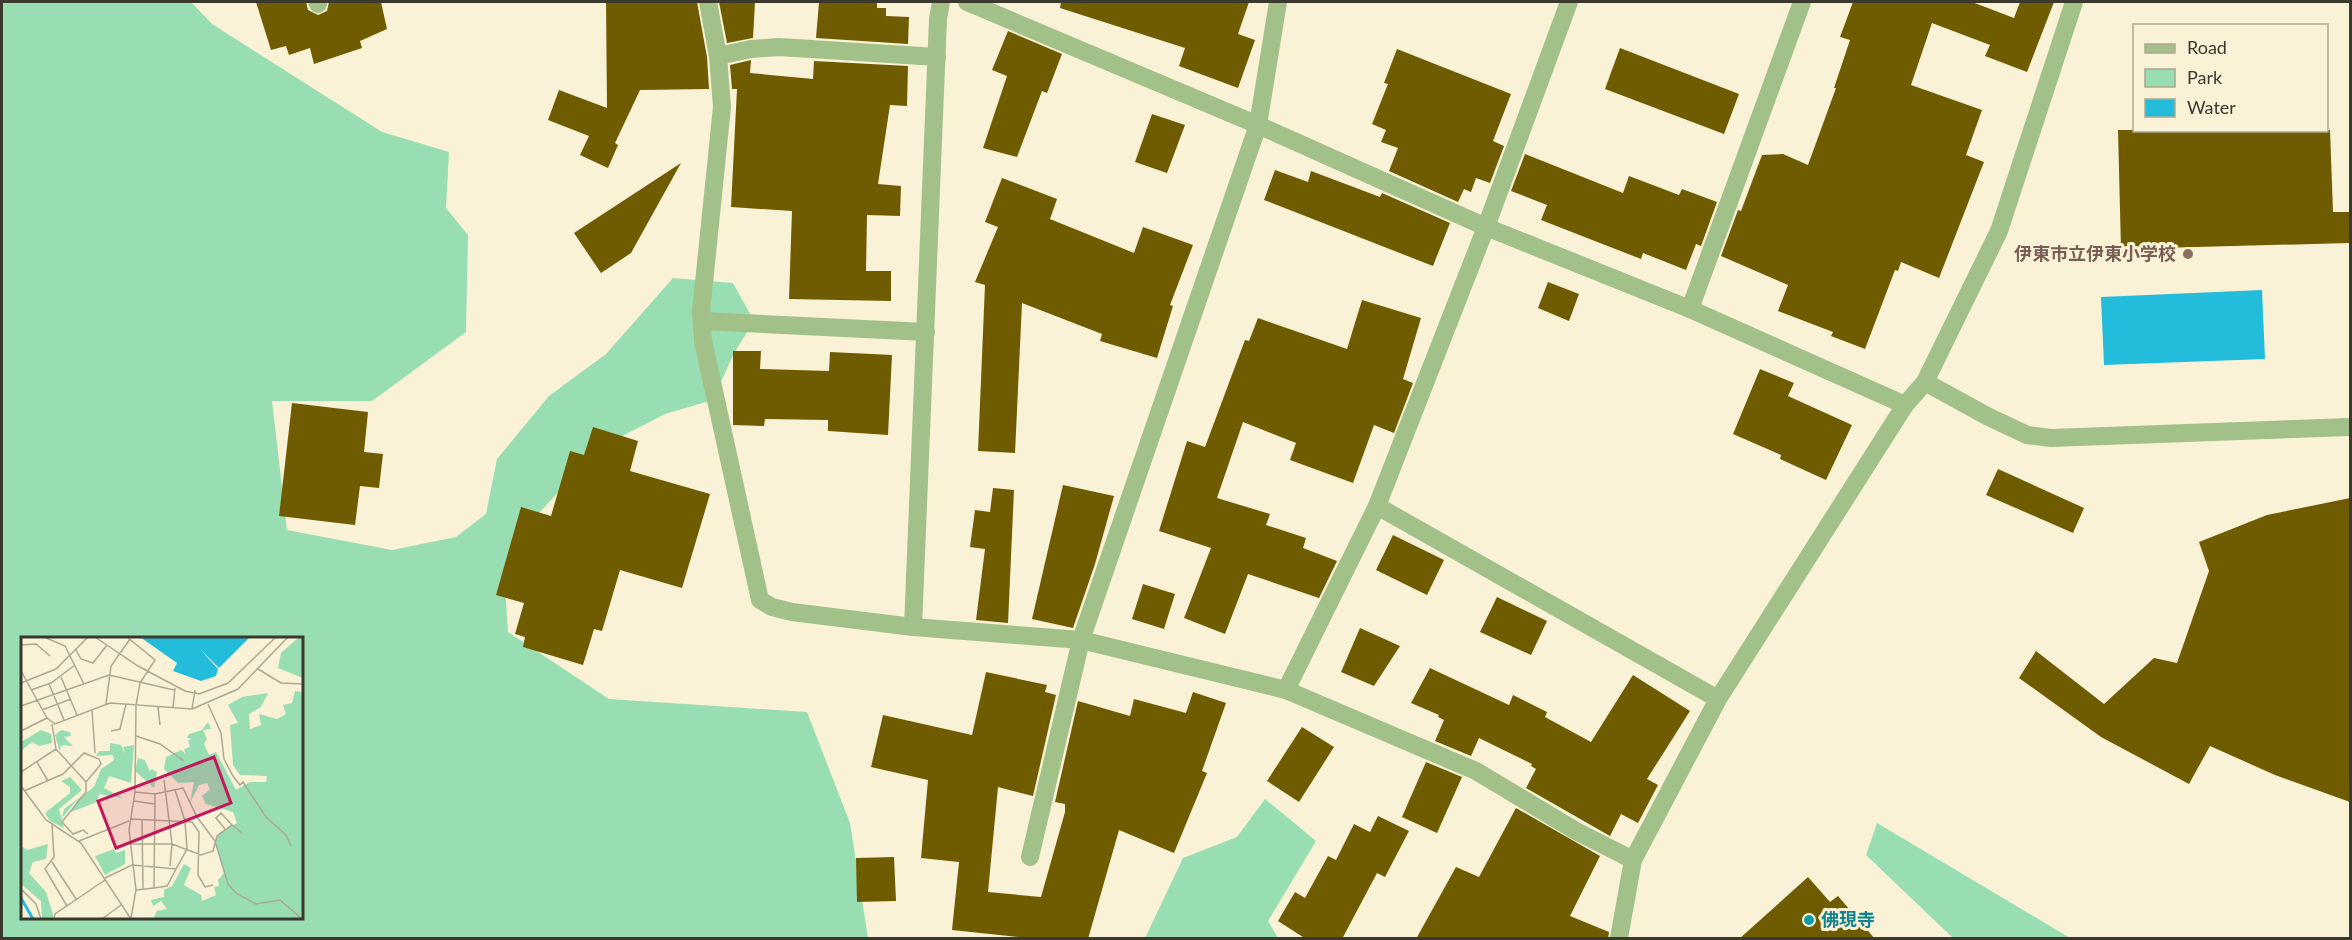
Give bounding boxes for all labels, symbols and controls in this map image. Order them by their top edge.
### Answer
legend [2133,24,2328,132]
text: Road [2187,36,2227,58]
text: Park [2187,66,2223,88]
text: Water [2187,96,2236,118]
place label: 伊東市立伊東小学校 [2014,242,2176,264]
marker: 伊東市立伊東小学校 [2181,247,2195,261]
inset map [21,637,303,919]
place label: 佛現寺 [1821,908,1875,930]
marker: 佛現寺 [1802,913,1816,927]

